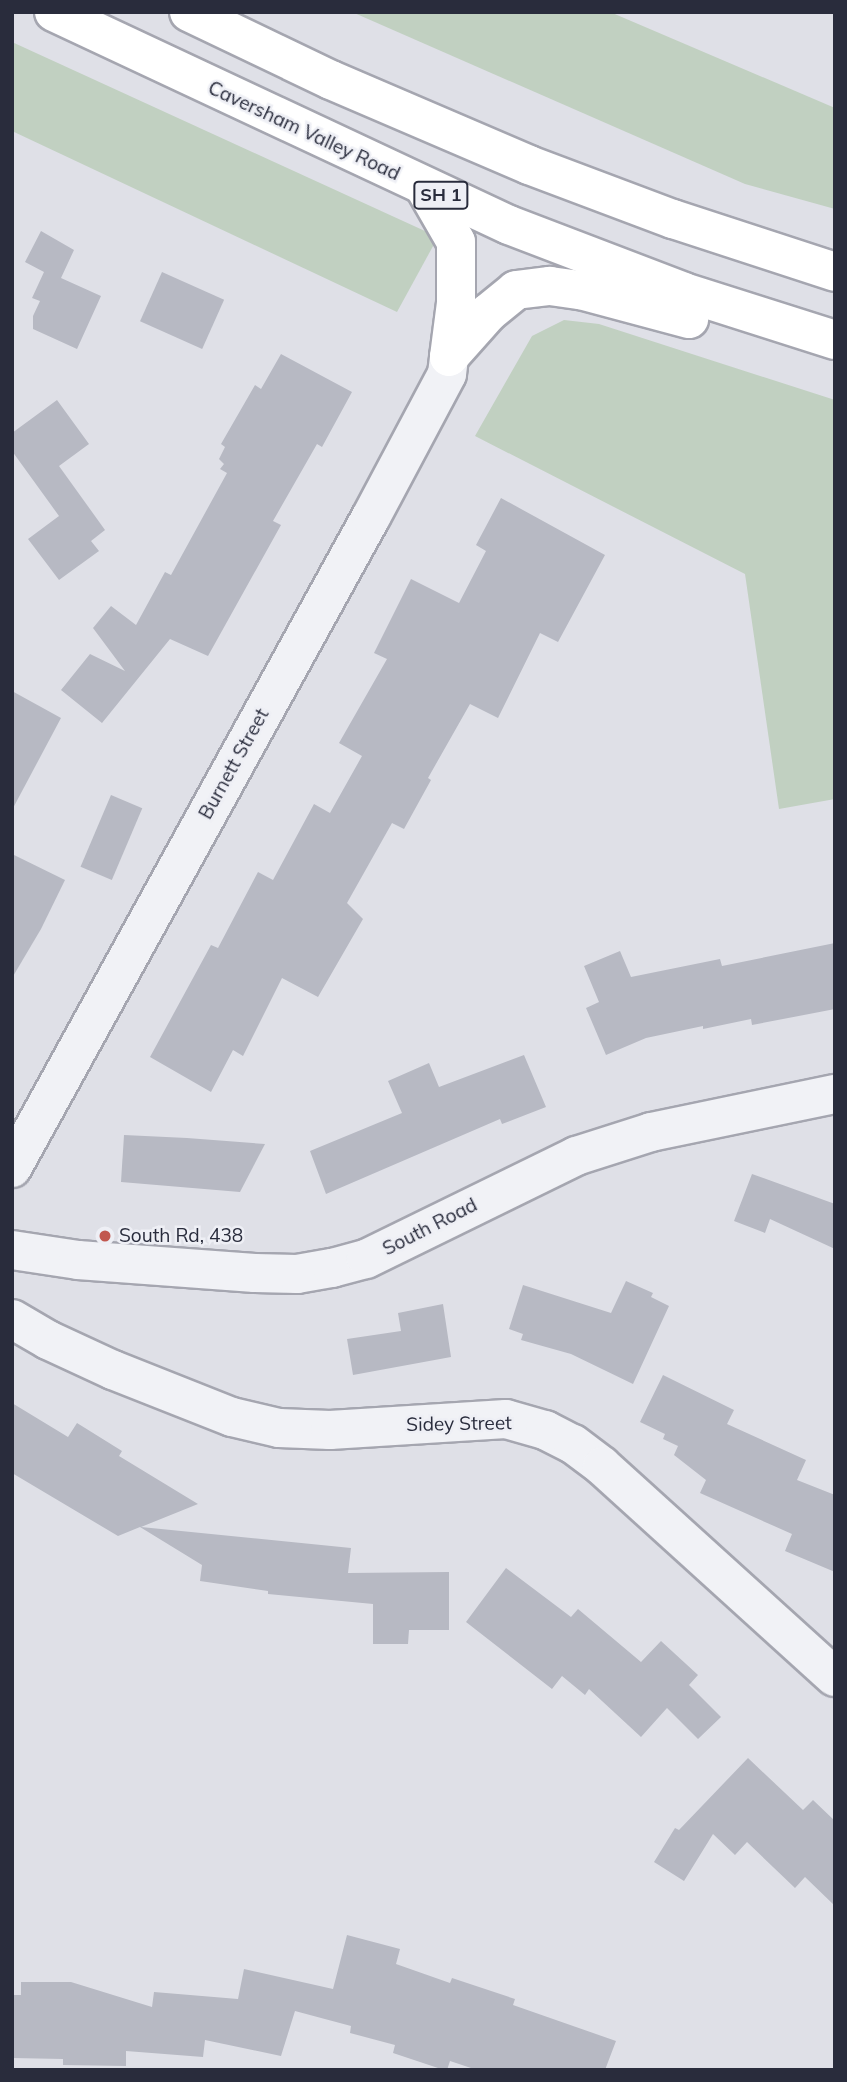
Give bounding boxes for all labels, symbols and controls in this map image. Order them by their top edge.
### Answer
street label: Caversham Valley Road [204,76,404,186]
road number: SH 1 [413,180,469,210]
street label: Burnett Street [194,705,274,823]
street label: South Road [379,1193,481,1261]
place label: South Rd, 438 [119,1225,243,1247]
marker: South Rd, 438 [97,1228,113,1244]
street label: Sidey Street [406,1412,512,1436]

